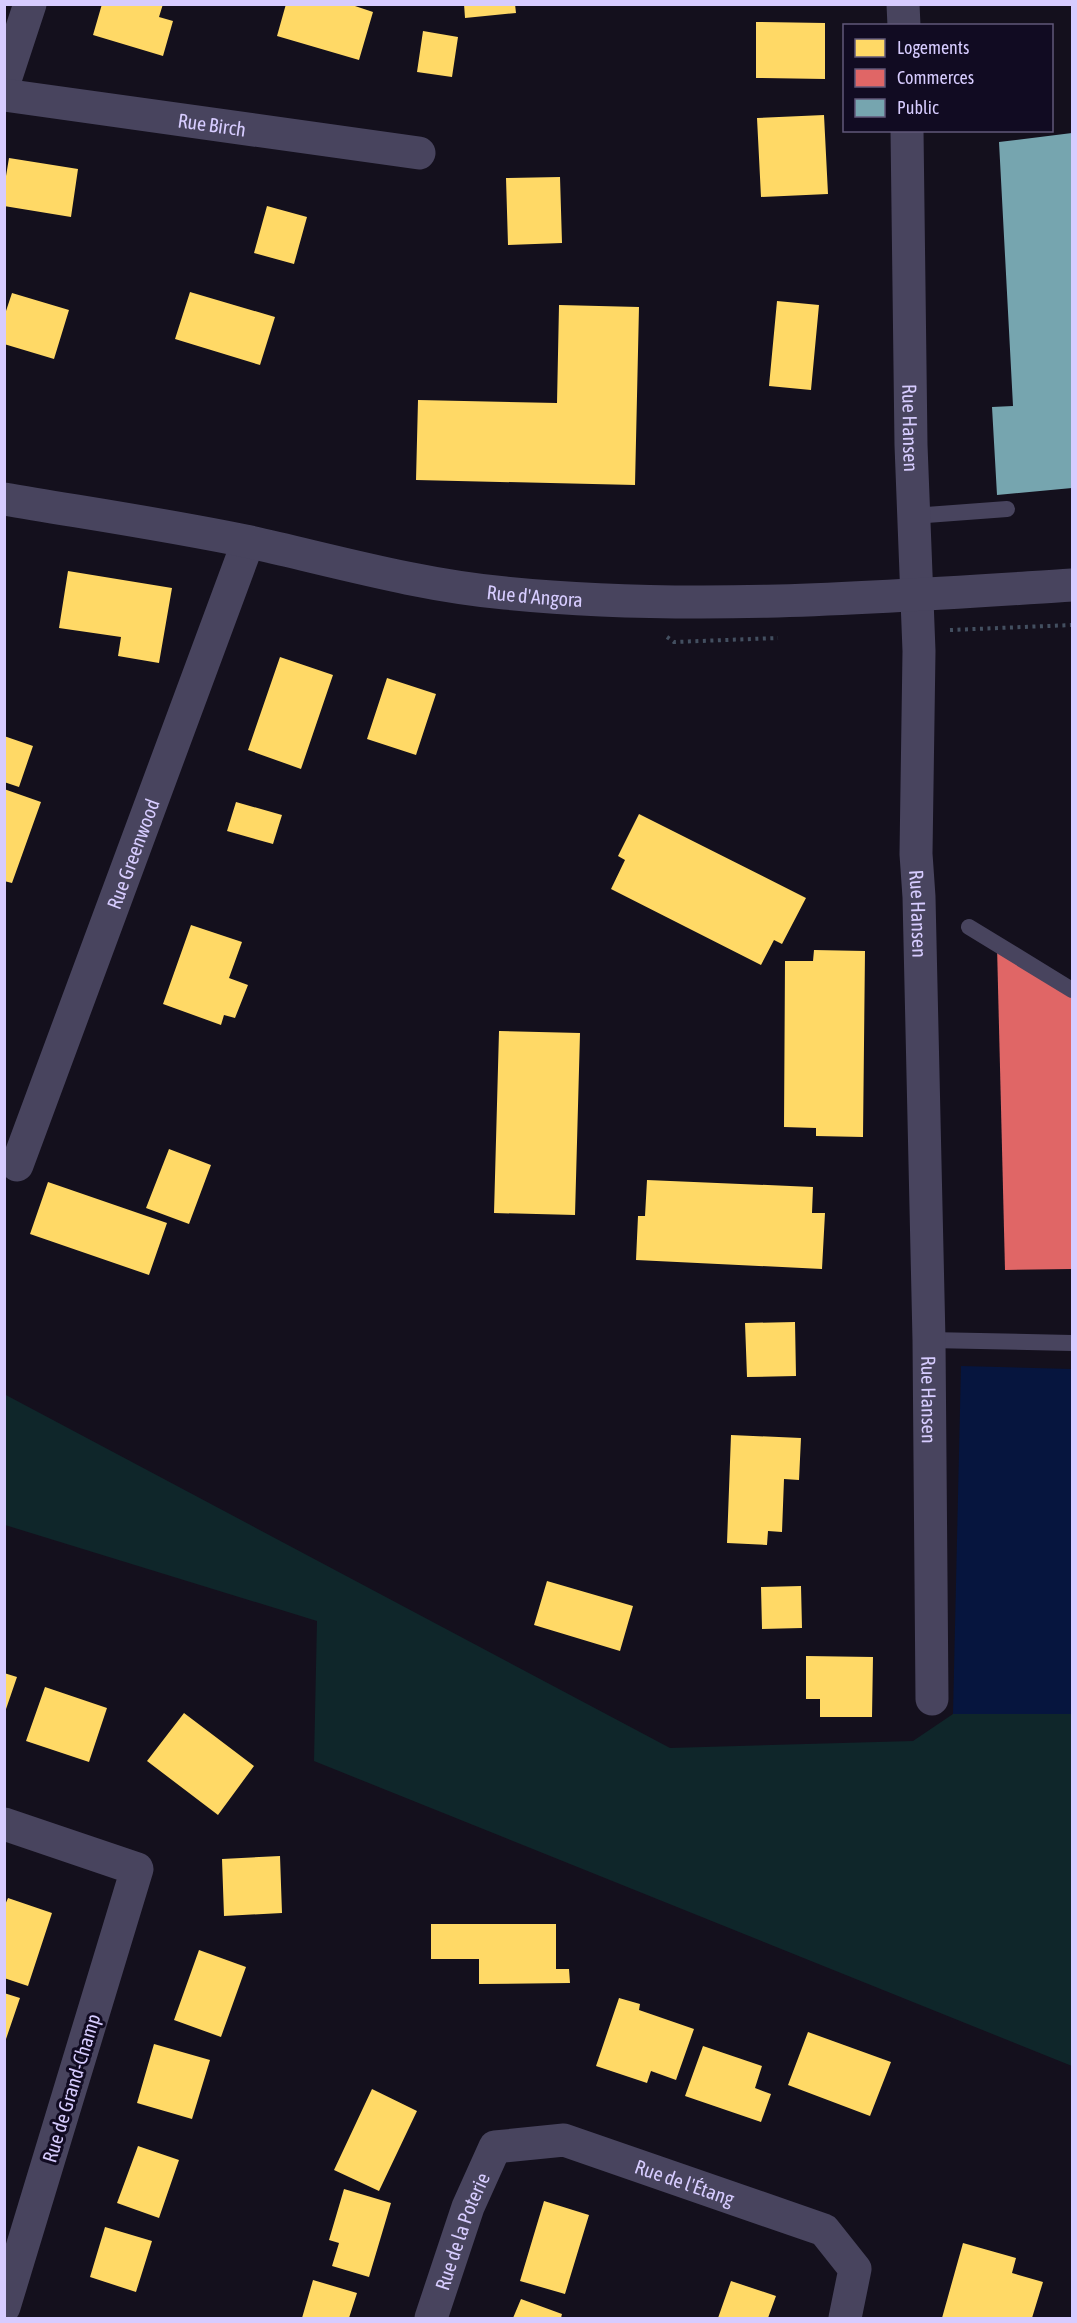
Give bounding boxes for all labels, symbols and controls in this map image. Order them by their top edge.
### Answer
legend [843,24,1053,132]
text: Logements [897,37,969,58]
text: Commerces [897,67,974,88]
text: Public [897,97,939,118]
street label: Rue Birch [176,108,248,140]
street label: Rue Hansen [899,384,924,472]
street label: Rue d'Angora [486,580,584,611]
street label: Rue Greenwood [101,795,163,912]
street label: Rue Hansen [906,869,932,958]
street label: Rue Hansen [918,1355,941,1444]
street label: Rue de Grand-Champ [37,2011,105,2165]
street label: Rue de l'Étang [632,2154,738,2210]
street label: Rue de la Poterie [430,2169,494,2293]

